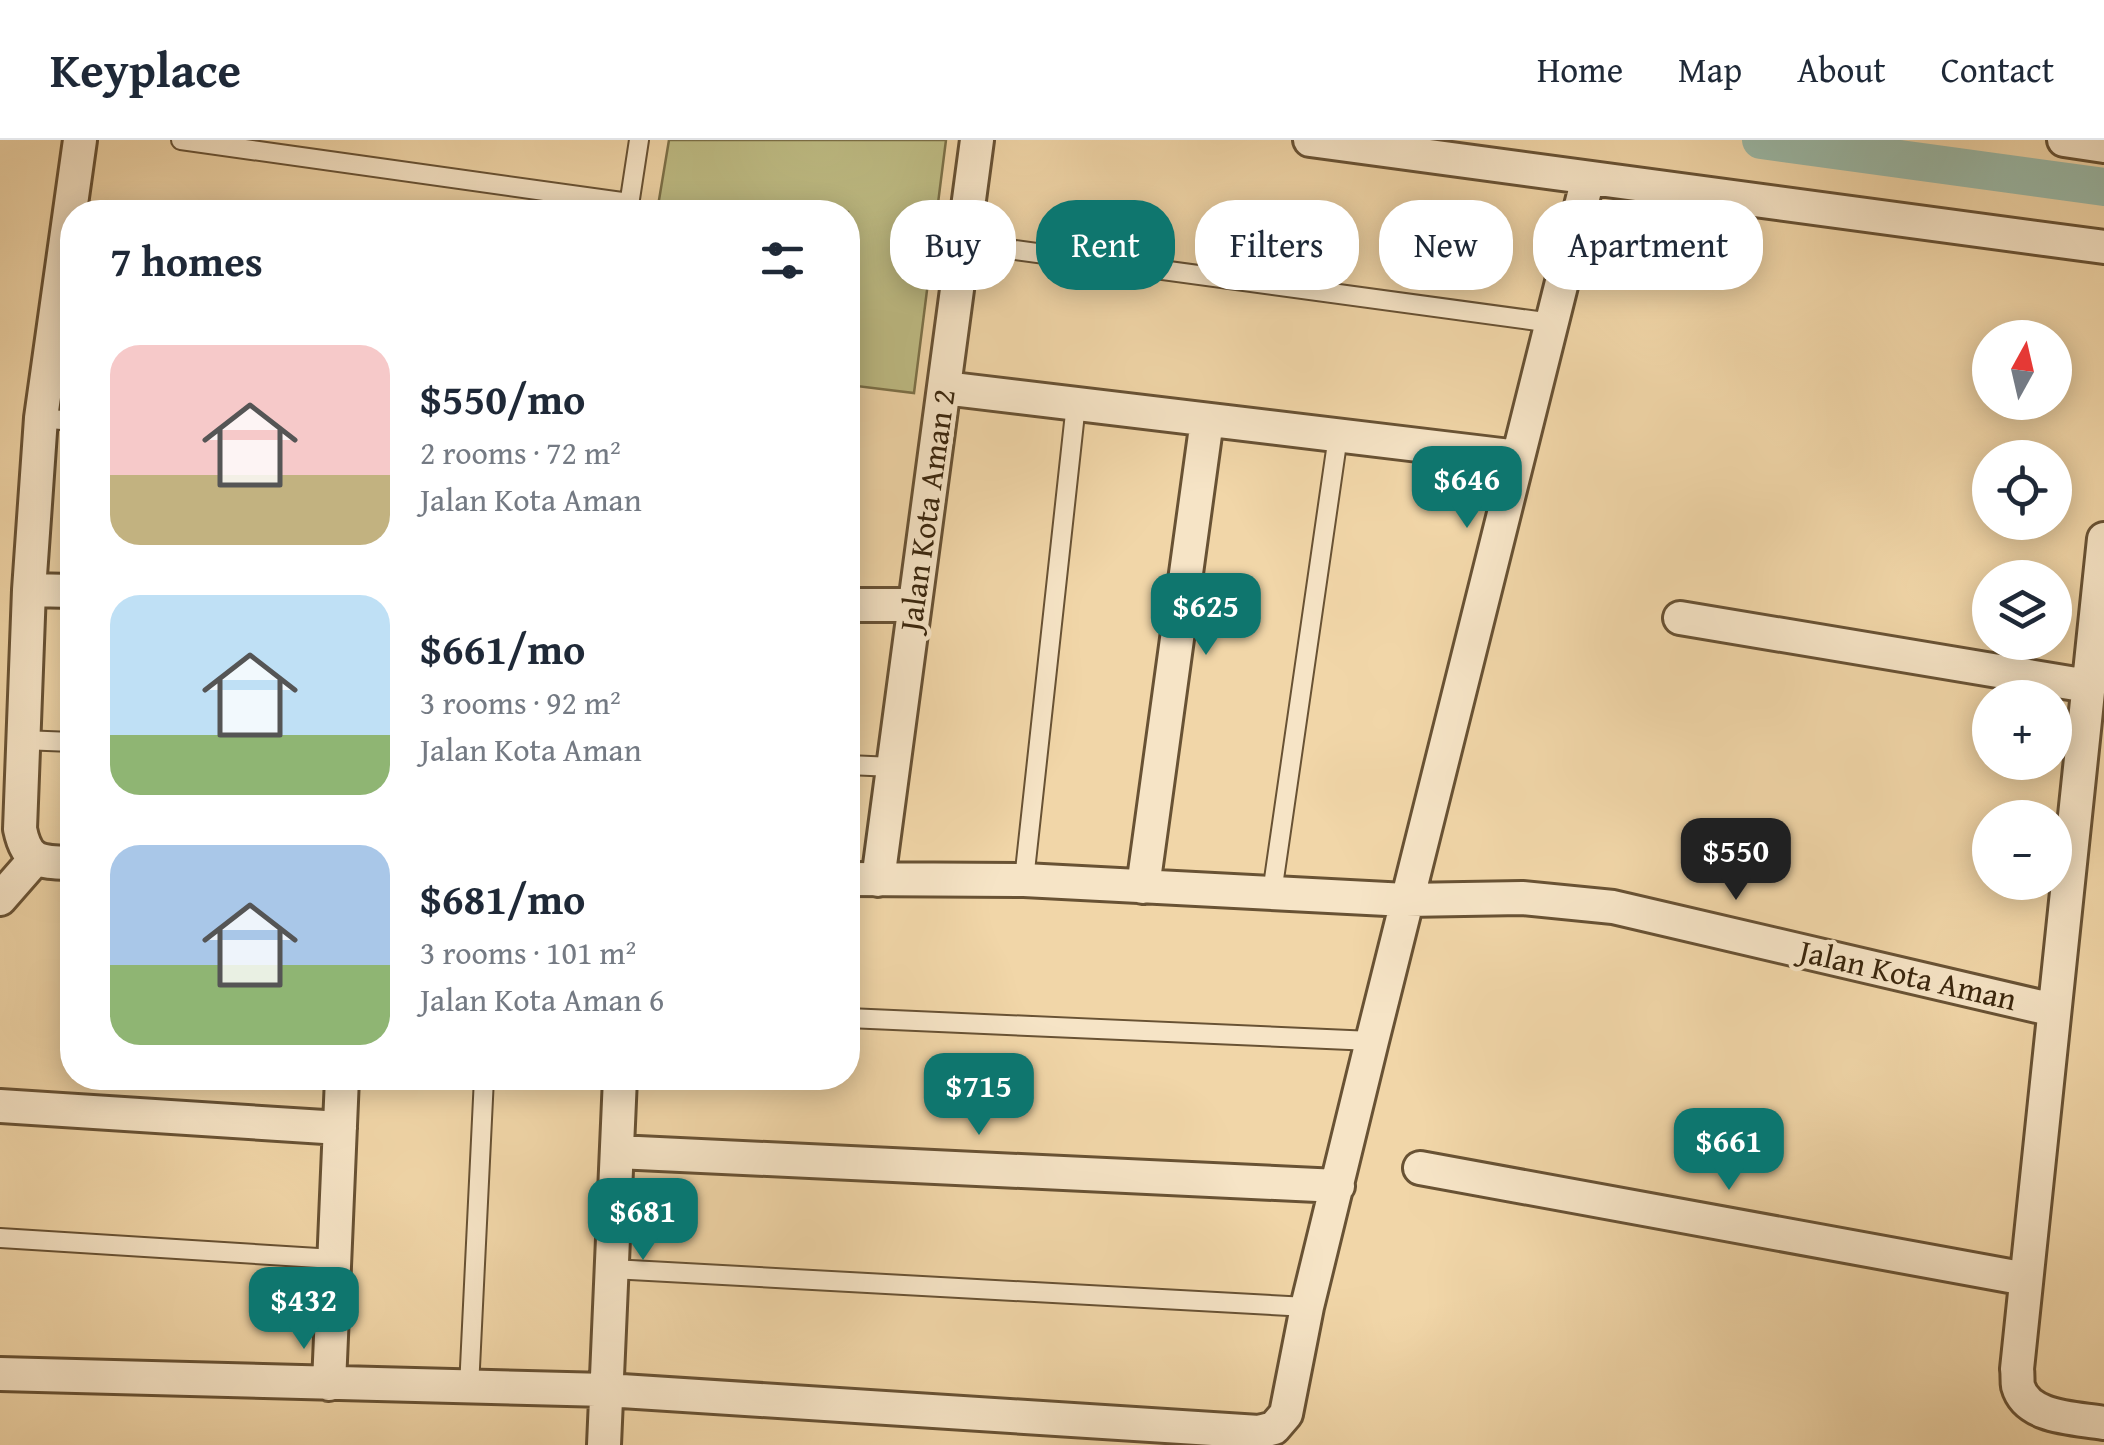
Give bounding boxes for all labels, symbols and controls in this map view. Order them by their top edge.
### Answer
text: Keyplace [50,34,241,105]
text: Home [1537,44,1623,95]
text: Map [1678,44,1742,95]
text: About [1797,44,1886,95]
text: Contact [1941,44,2054,95]
chip: Buy [890,200,1016,290]
chip: Rent [1036,200,1175,290]
chip: Filters [1195,200,1359,290]
chip: New [1379,200,1513,290]
chip: Apartment [1533,200,1763,290]
text: 7 homes [110,230,263,291]
icon: filters [755,233,810,288]
north arrow [1972,320,2072,420]
map controls [1972,320,2072,900]
text: $550/mo [420,368,585,429]
icon: home [190,385,310,505]
street label: Jalan Kota Aman 2 [886,386,967,638]
text: 2 rooms · 72 m² [420,429,621,476]
button: locate [1972,440,2072,540]
pin: $646 [1408,446,1526,531]
text: $646 [1434,455,1500,502]
text: Jalan Kota Aman [420,476,642,523]
button: layers [1972,560,2072,660]
pin: $625 [1147,573,1265,658]
text: $625 [1173,582,1239,629]
text: $661/mo [420,618,585,679]
icon: home [190,635,310,755]
text: 3 rooms · 92 m² [420,679,621,726]
button: + [1972,680,2072,780]
text: Jalan Kota Aman [420,726,642,773]
button: − [1972,800,2072,900]
pin: $550 [1677,818,1795,903]
text: $550 [1703,827,1769,874]
text: $681/mo [420,868,585,929]
icon: home [190,885,310,1005]
street label: Jalan Kota Aman [1791,926,2021,1022]
text: 3 rooms · 101 m² [420,929,636,976]
text: Jalan Kota Aman 6 [420,976,664,1023]
pin: $715 [920,1053,1038,1138]
text: $715 [946,1062,1012,1109]
pin: $661 [1670,1108,1788,1193]
text: $661 [1696,1117,1762,1164]
pin: $681 [584,1178,702,1263]
text: $681 [610,1187,676,1234]
pin: $432 [245,1267,363,1352]
text: $432 [271,1276,337,1323]

